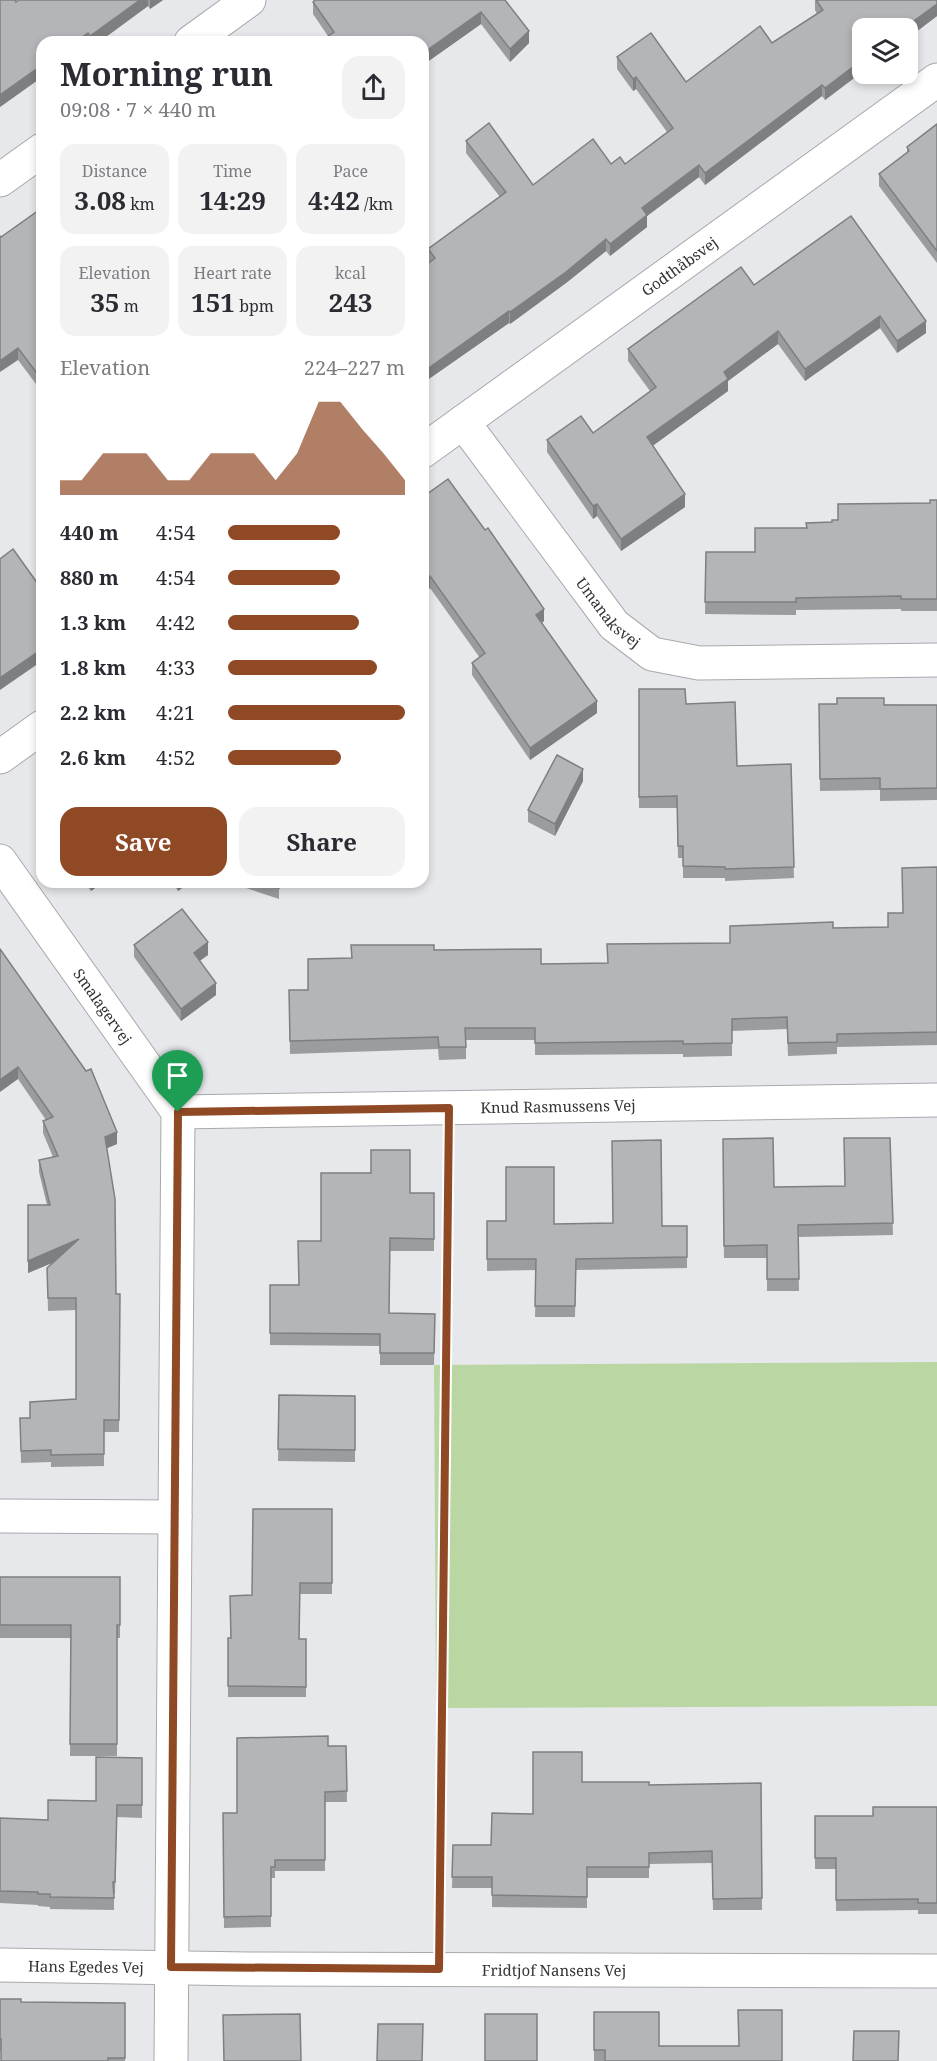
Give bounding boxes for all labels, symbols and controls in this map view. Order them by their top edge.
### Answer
map controls [852,18,918,84]
button: layers [852,18,918,84]
text: Morning run [60,51,273,96]
button: share [342,56,405,119]
text: 09:08 · 7 × 440 m [60,96,216,123]
text: Distance [82,160,147,182]
text: Time [213,160,252,182]
text: Pace [333,160,368,182]
text: 3.08 [74,182,126,218]
text: 14:29 [199,182,266,218]
text: 4:42 [308,182,360,218]
text: km [126,193,155,215]
text: /km [360,193,393,215]
street label: Godthåbsvej [637,232,721,300]
text: Elevation [78,262,151,284]
text: Heart rate [193,262,272,284]
text: kcal [335,262,366,284]
text: 35 [90,284,120,320]
text: 151 [191,284,235,320]
text: 243 [328,284,373,320]
text: m [120,295,139,317]
text: bpm [235,295,274,317]
text: Elevation [60,354,150,381]
text: 224–227 m [304,354,405,381]
text: 440 m [60,519,119,546]
text: 4:54 [156,519,195,546]
text: 880 m [60,564,119,591]
text: 4:54 [156,564,195,591]
street label: Umanaksvej [572,573,645,652]
text: 1.3 km [60,609,126,636]
text: 4:42 [156,609,195,636]
text: 1.8 km [60,654,126,681]
text: 4:33 [156,654,195,681]
text: 2.2 km [60,699,126,726]
text: 4:21 [156,699,195,726]
text: 2.6 km [60,744,126,771]
text: 4:52 [156,744,195,771]
button: Save [60,807,227,876]
button: Share [239,807,405,876]
street label: Smalagervej [69,964,137,1048]
pin [152,1050,203,1112]
icon: arrive [161,1059,194,1092]
street label: Knud Rasmussens Vej [480,1095,636,1117]
street label: Hans Egedes Vej [28,1955,144,1977]
street label: Fridtjof Nansens Vej [482,1960,626,1980]

